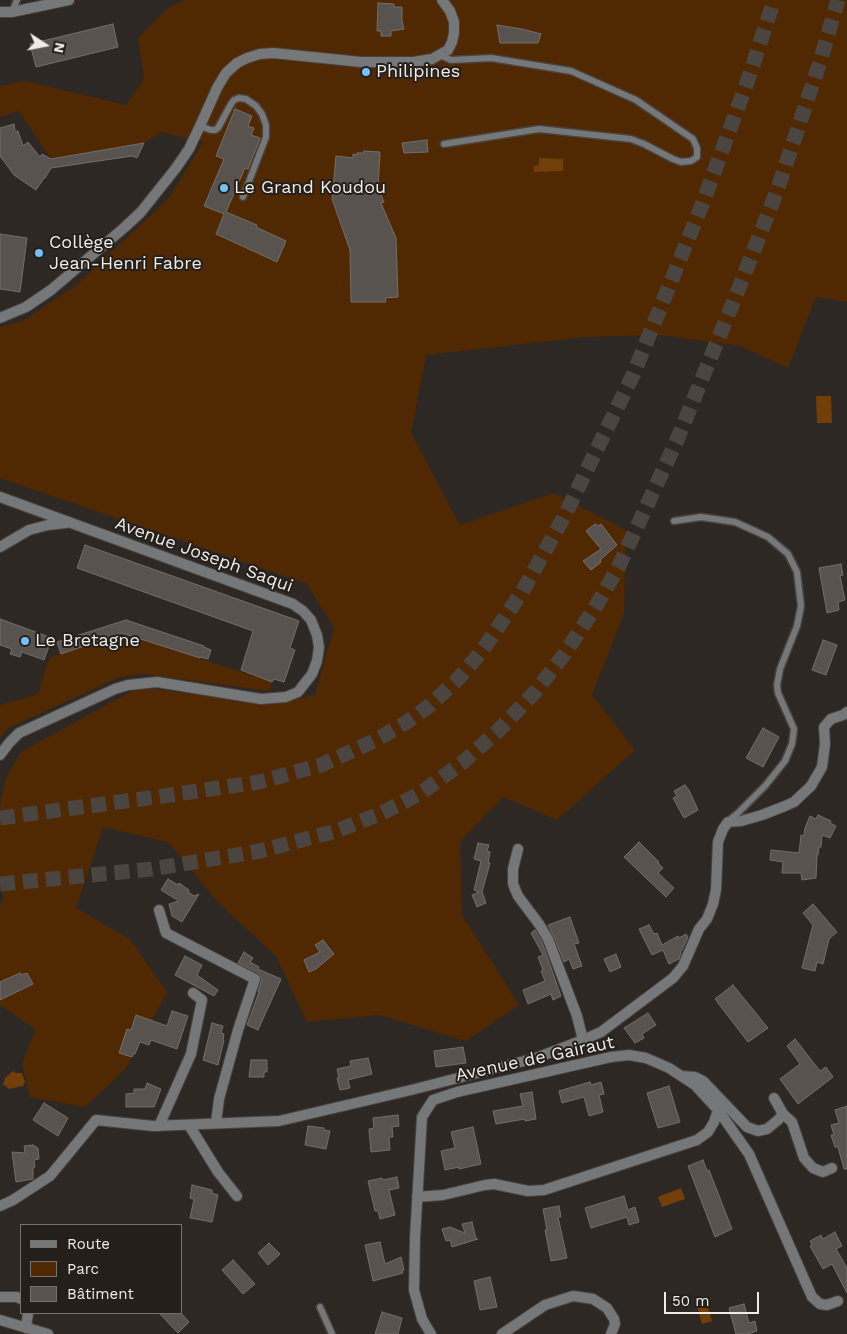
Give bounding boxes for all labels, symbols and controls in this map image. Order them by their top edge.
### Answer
north arrow [20,20,70,70]
text: N [51,41,69,54]
place label: Philipines [376,61,460,83]
marker: Philipines [360,66,372,78]
place label: Le Grand Koudou [234,177,386,199]
marker: Le Grand Koudou [218,182,230,194]
place label: Collège Jean-Henri Fabre [49,232,202,274]
marker: Collège Jean-Henri Fabre [33,247,45,259]
street label: Avenue Joseph Saqui [112,513,296,597]
place label: Le Bretagne [35,630,140,652]
marker: Le Bretagne [19,635,31,647]
street label: Avenue de Gairaut [454,1032,616,1086]
legend [20,1224,182,1314]
text: Route [67,1235,110,1253]
text: Parc [67,1260,99,1278]
scale bar [667,1282,762,1314]
text: Bâtiment [67,1285,134,1303]
text: 50 m [672,1292,709,1310]

